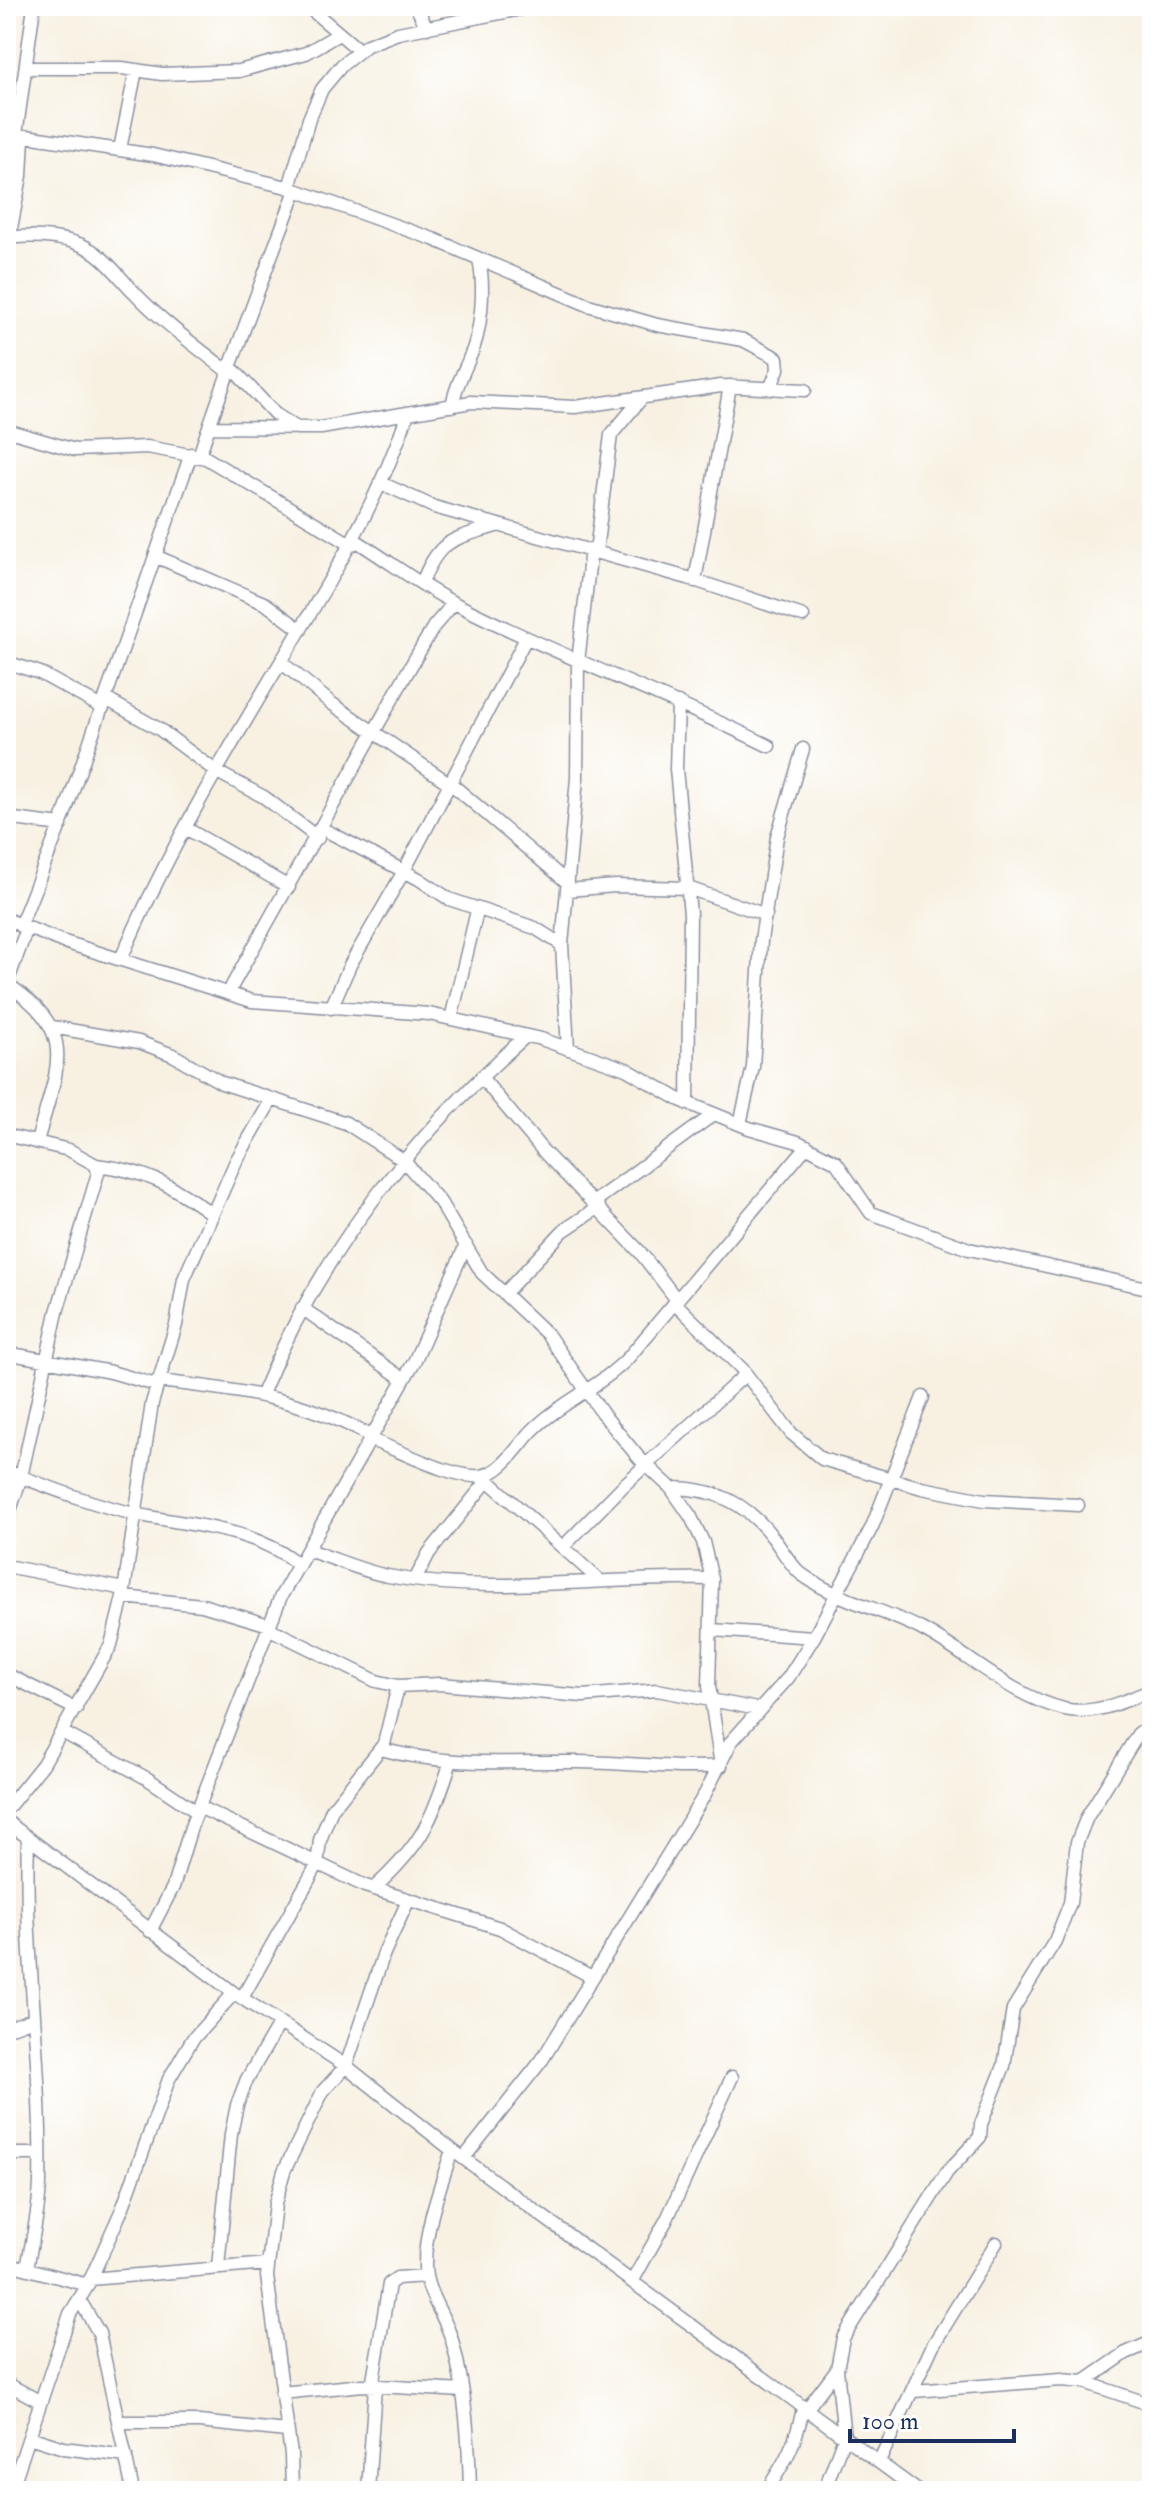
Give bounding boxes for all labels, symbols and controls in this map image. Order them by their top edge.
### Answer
scale bar [850,2393,1014,2443]
text: 100 m [862,2406,919,2437]

